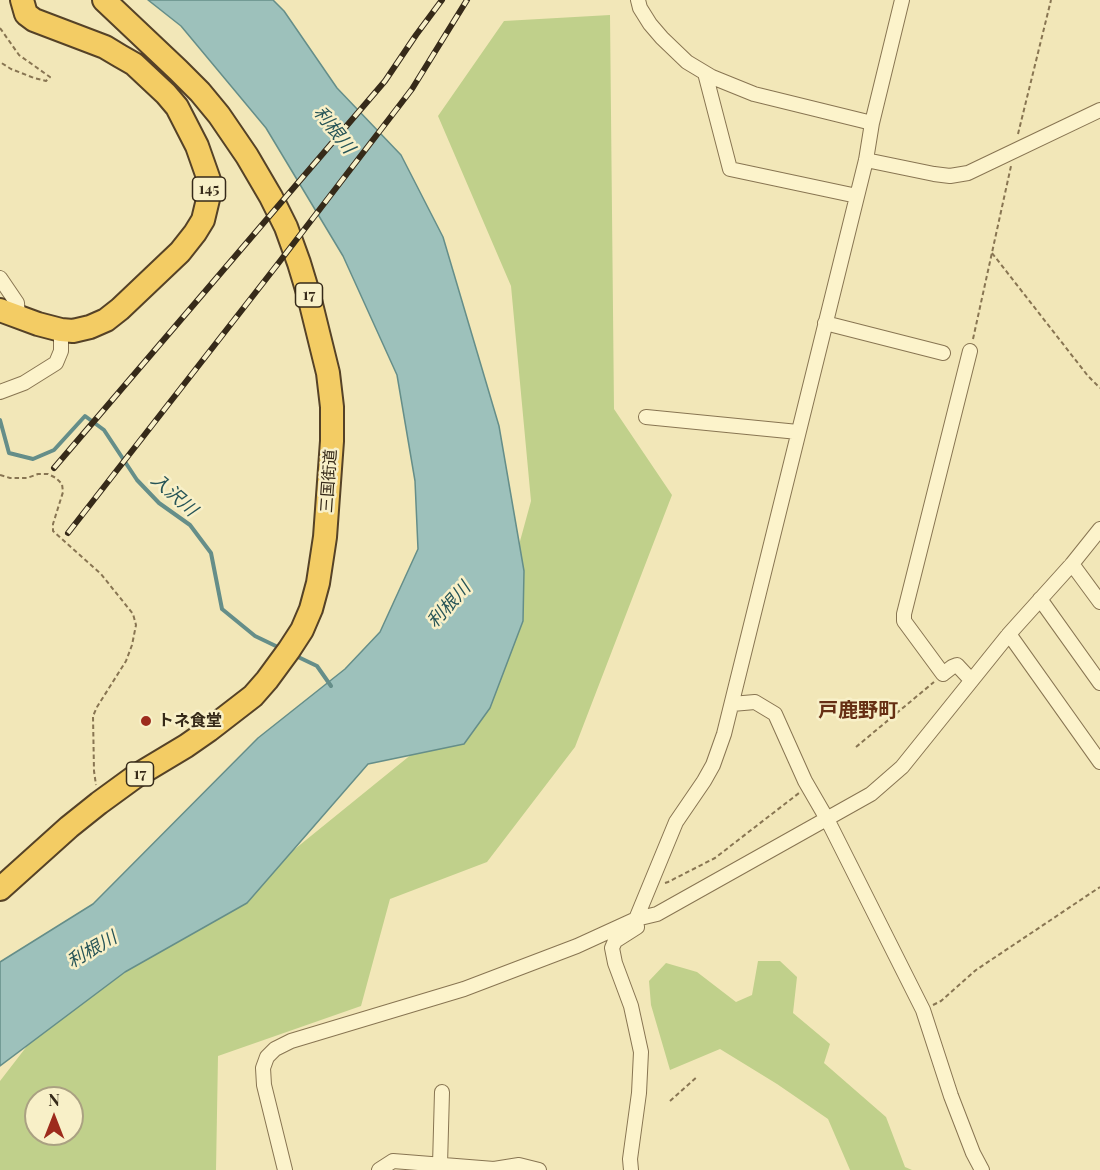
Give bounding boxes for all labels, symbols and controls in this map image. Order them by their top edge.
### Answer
water label: 利根川 [309,102,359,158]
road number: 145 [192,177,226,201]
road number: 17 [296,283,322,307]
street label: 三国街道 [317,448,341,514]
water label: 入沢川 [147,469,201,521]
water label: 利根川 [423,578,475,632]
district label: 戸鹿野町 [818,699,898,723]
place label: トネ食堂 [158,711,222,731]
marker: トネ食堂 [139,714,153,728]
road number: 17 [126,762,154,786]
water label: 利根川 [63,927,121,973]
north arrow [24,1086,84,1146]
text: N [48,1089,60,1110]

